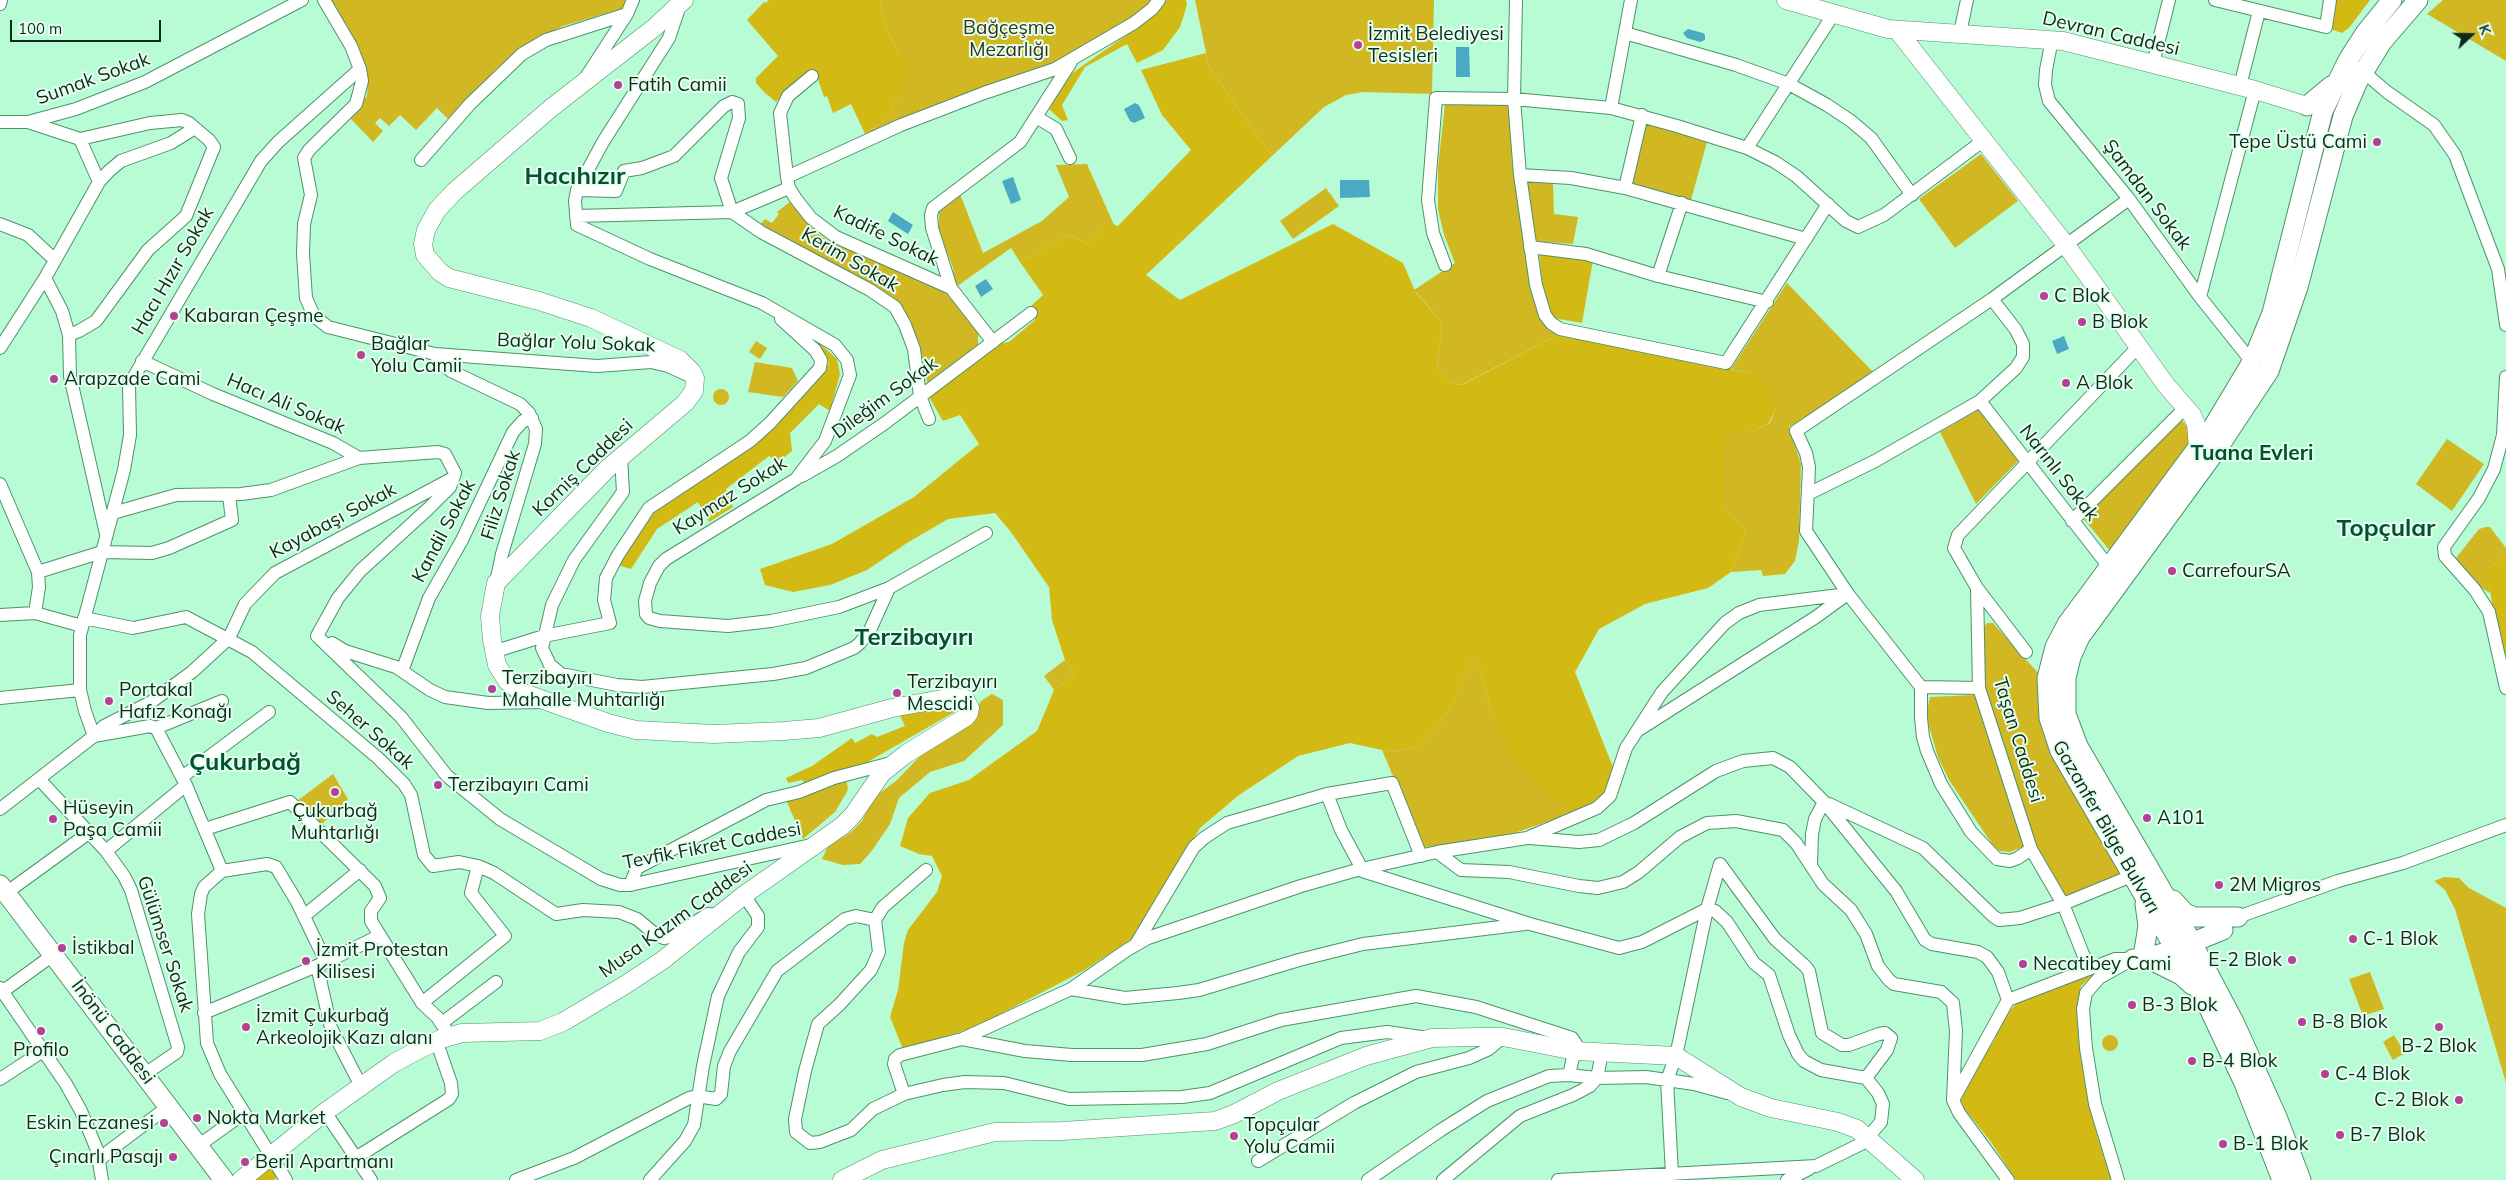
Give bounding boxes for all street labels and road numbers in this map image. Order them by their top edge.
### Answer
street label: Devran Caddesi [2040,7,2182,61]
street label: Sumak Sokak [33,48,153,110]
street label: Şamdan Sokak [2098,135,2196,255]
street label: Kadife Sokak [830,201,942,271]
street label: Hacı Hızır Sokak [127,203,219,339]
street label: Kerim Sokak [797,223,903,297]
street label: Bağlar Yolu Sokak [496,329,656,357]
street label: Dileğim Sokak [828,352,942,444]
street label: Hacı Ali Sokak [223,369,349,439]
street label: Korniş Caddesi [528,414,638,522]
street label: Narınlı Sokak [2014,420,2104,526]
street label: Filiz Sokak [477,447,525,543]
street label: Kaymaz Sokak [669,452,791,540]
street label: Kandil Sokak [407,476,481,586]
street label: Kayabaşı Sokak [266,478,400,564]
street label: Taşan Caddesi [1988,675,2048,805]
street label: Seher Sokak [321,686,419,774]
street label: Gazanfer Bilge Bulvarı [2047,737,2165,917]
street label: Tevfik Fikret Caddesi [621,818,803,874]
street label: Musa Kazım Caddesi [595,857,757,983]
street label: Gülümser Sokak [132,873,198,1015]
street label: İnönü Caddesi [66,975,160,1089]

